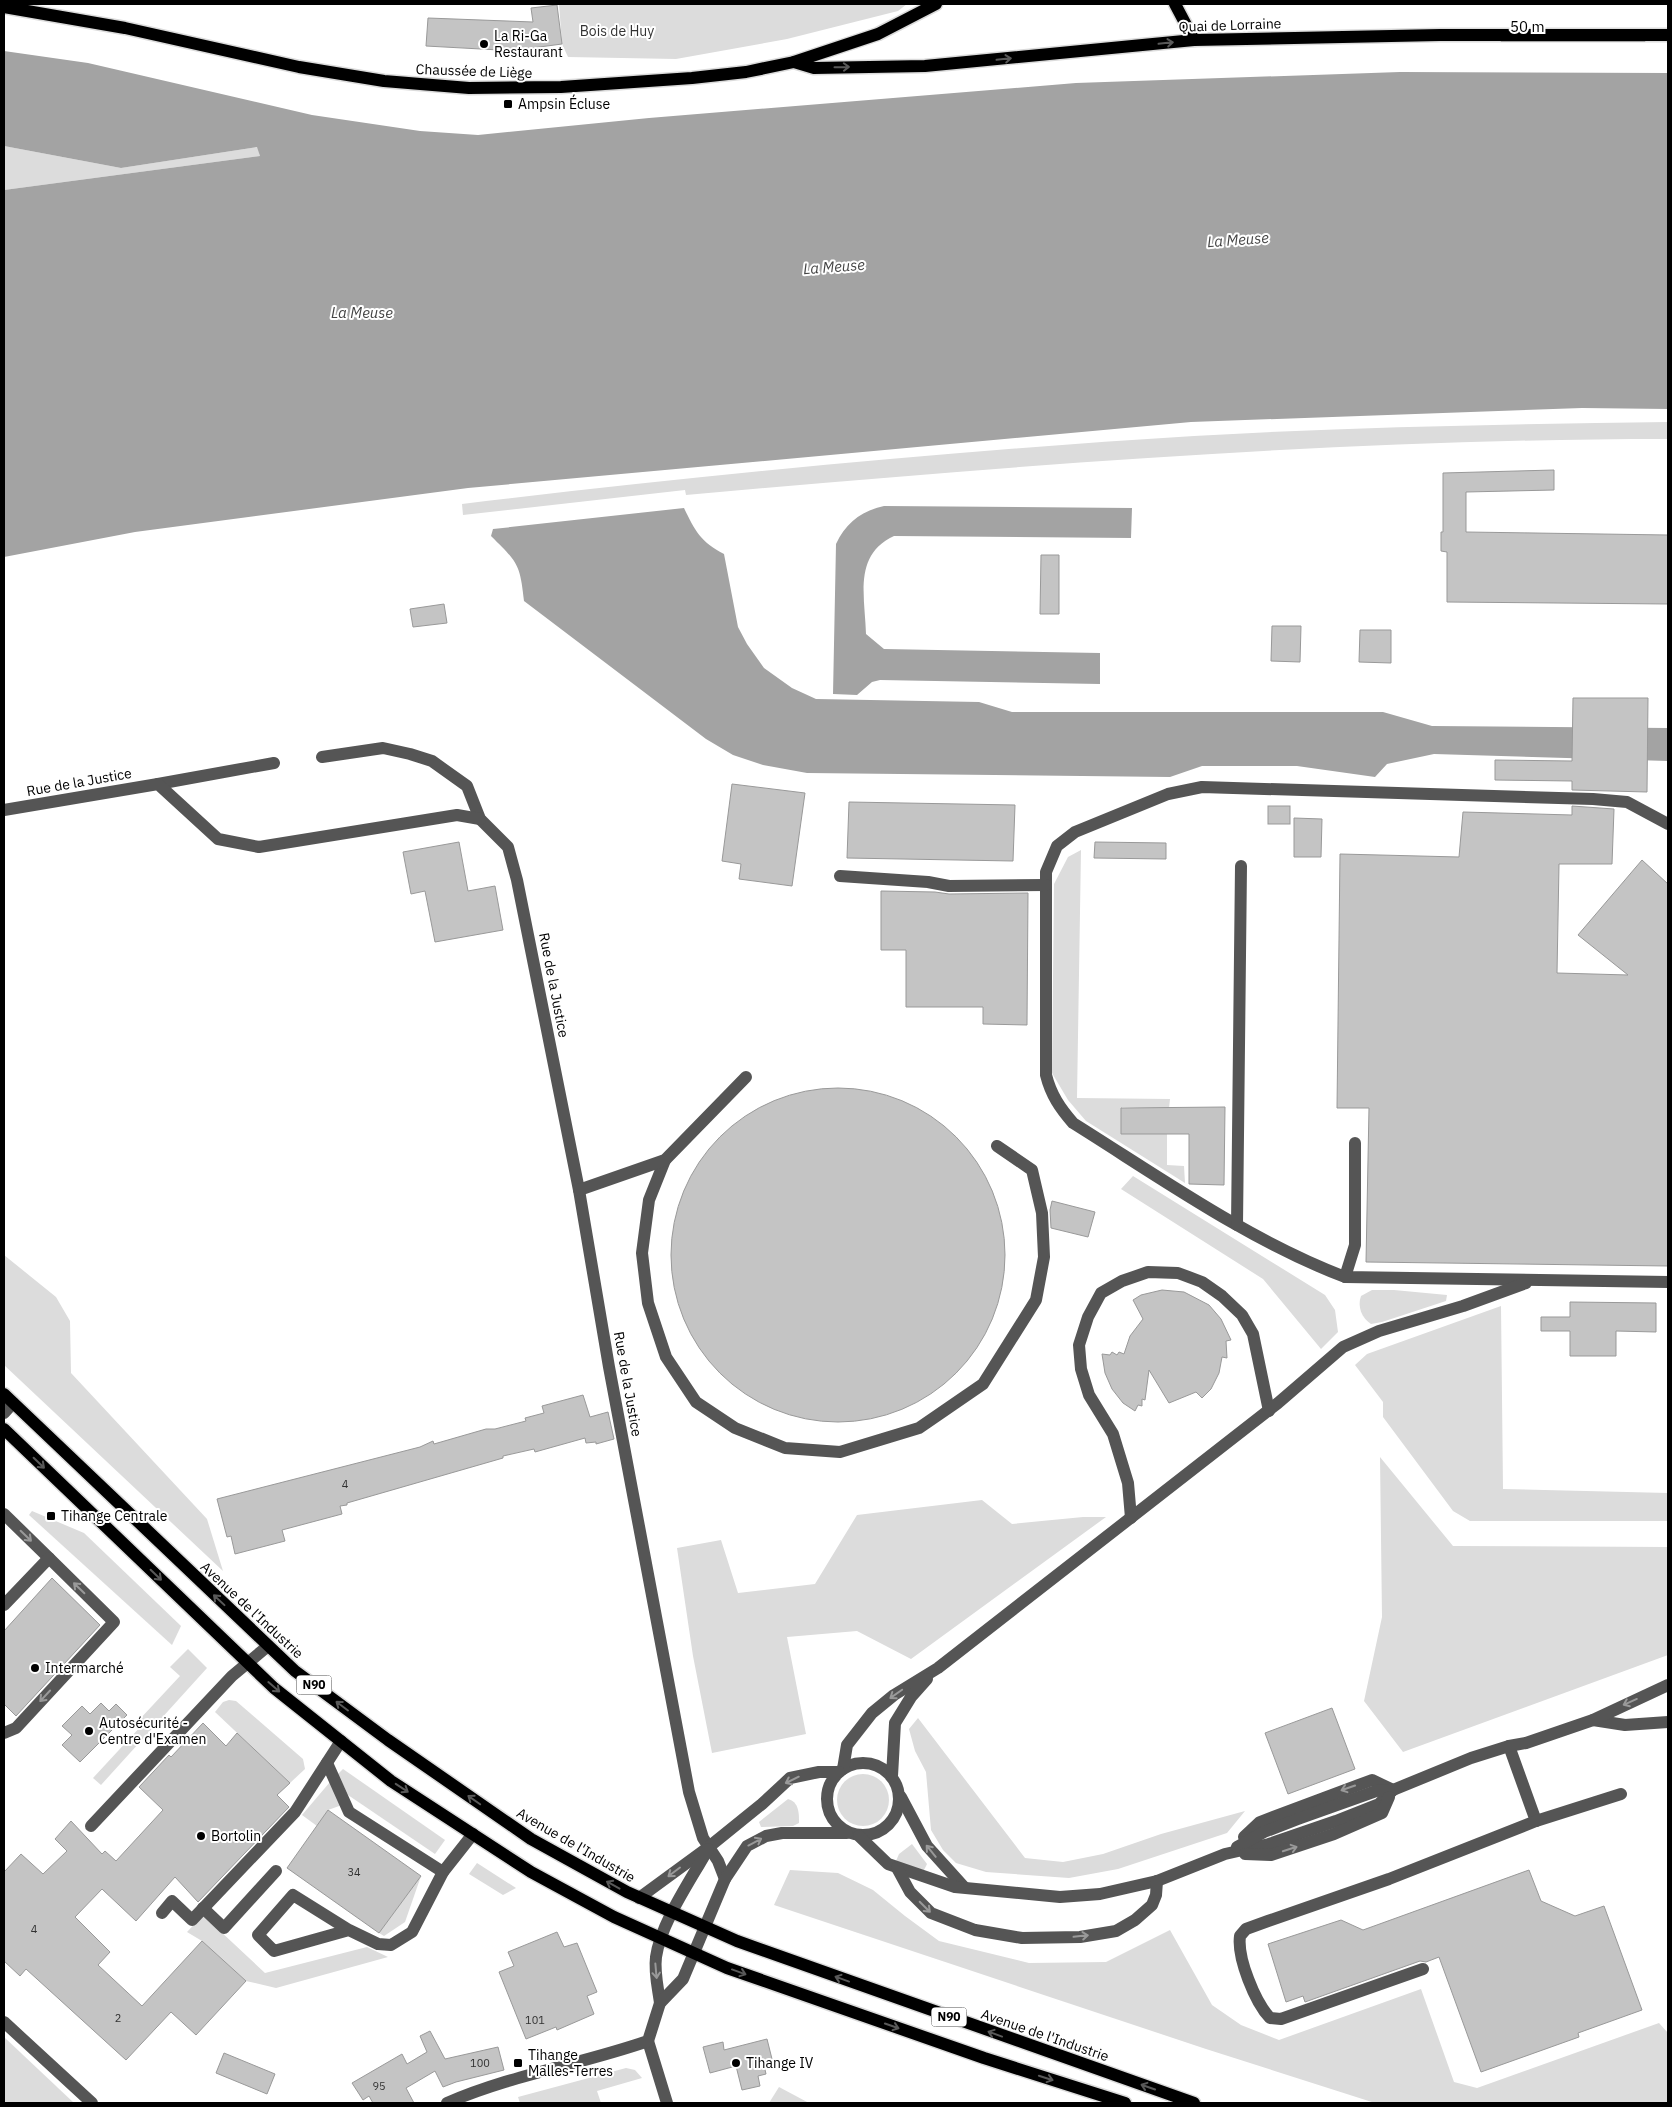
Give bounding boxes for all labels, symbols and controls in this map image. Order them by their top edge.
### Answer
scale bar [1502,10,1644,42]
street label: Quai de Lorraine [1178,14,1282,36]
text: 50 m [1510,17,1545,36]
park label: Bois de Huy [580,22,654,40]
place label: La Ri-Ga Restaurant [494,27,563,61]
marker: La Ri-Ga Restaurant [478,38,490,50]
one-way arrow [1157,38,1173,48]
one-way arrow [996,54,1012,64]
street label: Chaussée de Liège [415,60,533,82]
one-way arrow [834,63,850,72]
place label: Ampsin Écluse [518,94,611,113]
marker: Ampsin Écluse [502,98,514,110]
water label: La Meuse [1206,228,1270,251]
water label: La Meuse [802,255,866,278]
water label: La Meuse [331,303,393,322]
street label: Rue de la Justice [25,764,133,800]
street label: Rue de la Justice [535,931,573,1039]
street label: Rue de la Justice [610,1330,646,1438]
one-way arrow [33,1457,45,1469]
house number: 4 [342,1477,349,1491]
place label: Tihange Centrale [61,1507,168,1525]
marker: Tihange Centrale [45,1510,57,1522]
one-way arrow [20,1530,33,1542]
street label: Avenue de l'Industrie [197,1558,307,1662]
one-way arrow [150,1569,162,1581]
one-way arrow [73,1581,85,1594]
one-way arrow [212,1594,225,1606]
place label: Intermarché [45,1659,124,1677]
marker: Intermarché [29,1662,41,1674]
road number: N90 [296,1676,332,1694]
one-way arrow [268,1682,281,1693]
one-way arrow [889,1689,903,1699]
one-way arrow [39,1690,51,1702]
one-way arrow [1623,1698,1638,1708]
one-way arrow [336,1700,349,1711]
place label: Autosécurité - Centre d'Examen [99,1714,206,1748]
marker: Autosécurité - Centre d'Examen [83,1725,95,1737]
one-way arrow [784,1775,799,1785]
one-way arrow [394,1783,408,1793]
one-way arrow [1340,1784,1356,1793]
one-way arrow [467,1795,481,1805]
street label: Avenue de l'Industrie [514,1804,639,1886]
place label: Bortolin [211,1827,261,1845]
marker: Bortolin [195,1830,207,1842]
one-way arrow [747,1837,762,1846]
one-way arrow [1282,1843,1298,1853]
one-way arrow [926,1845,937,1858]
house number: 34 [347,1865,361,1879]
one-way arrow [667,1867,681,1877]
one-way arrow [606,1879,620,1889]
one-way arrow [919,1901,931,1913]
house number: 4 [31,1922,38,1936]
one-way arrow [1073,1931,1089,1941]
one-way arrow [652,1963,661,1979]
one-way arrow [731,1968,746,1977]
one-way arrow [834,1974,850,1983]
street label: Avenue de l'Industrie [979,2005,1112,2065]
road number: N90 [932,2008,966,2026]
house number: 2 [115,2011,121,2025]
house number: 101 [525,2013,545,2027]
one-way arrow [884,2022,899,2031]
one-way arrow [987,2028,1003,2038]
place label: Tihange Malles-Terres [528,2046,613,2080]
place label: Tihange IV [746,2054,814,2072]
house number: 100 [470,2056,490,2070]
marker: Tihange Malles-Terres [512,2057,524,2069]
marker: Tihange IV [730,2057,742,2069]
one-way arrow [1038,2073,1054,2083]
house number: 95 [372,2079,386,2093]
one-way arrow [1141,2082,1156,2091]

